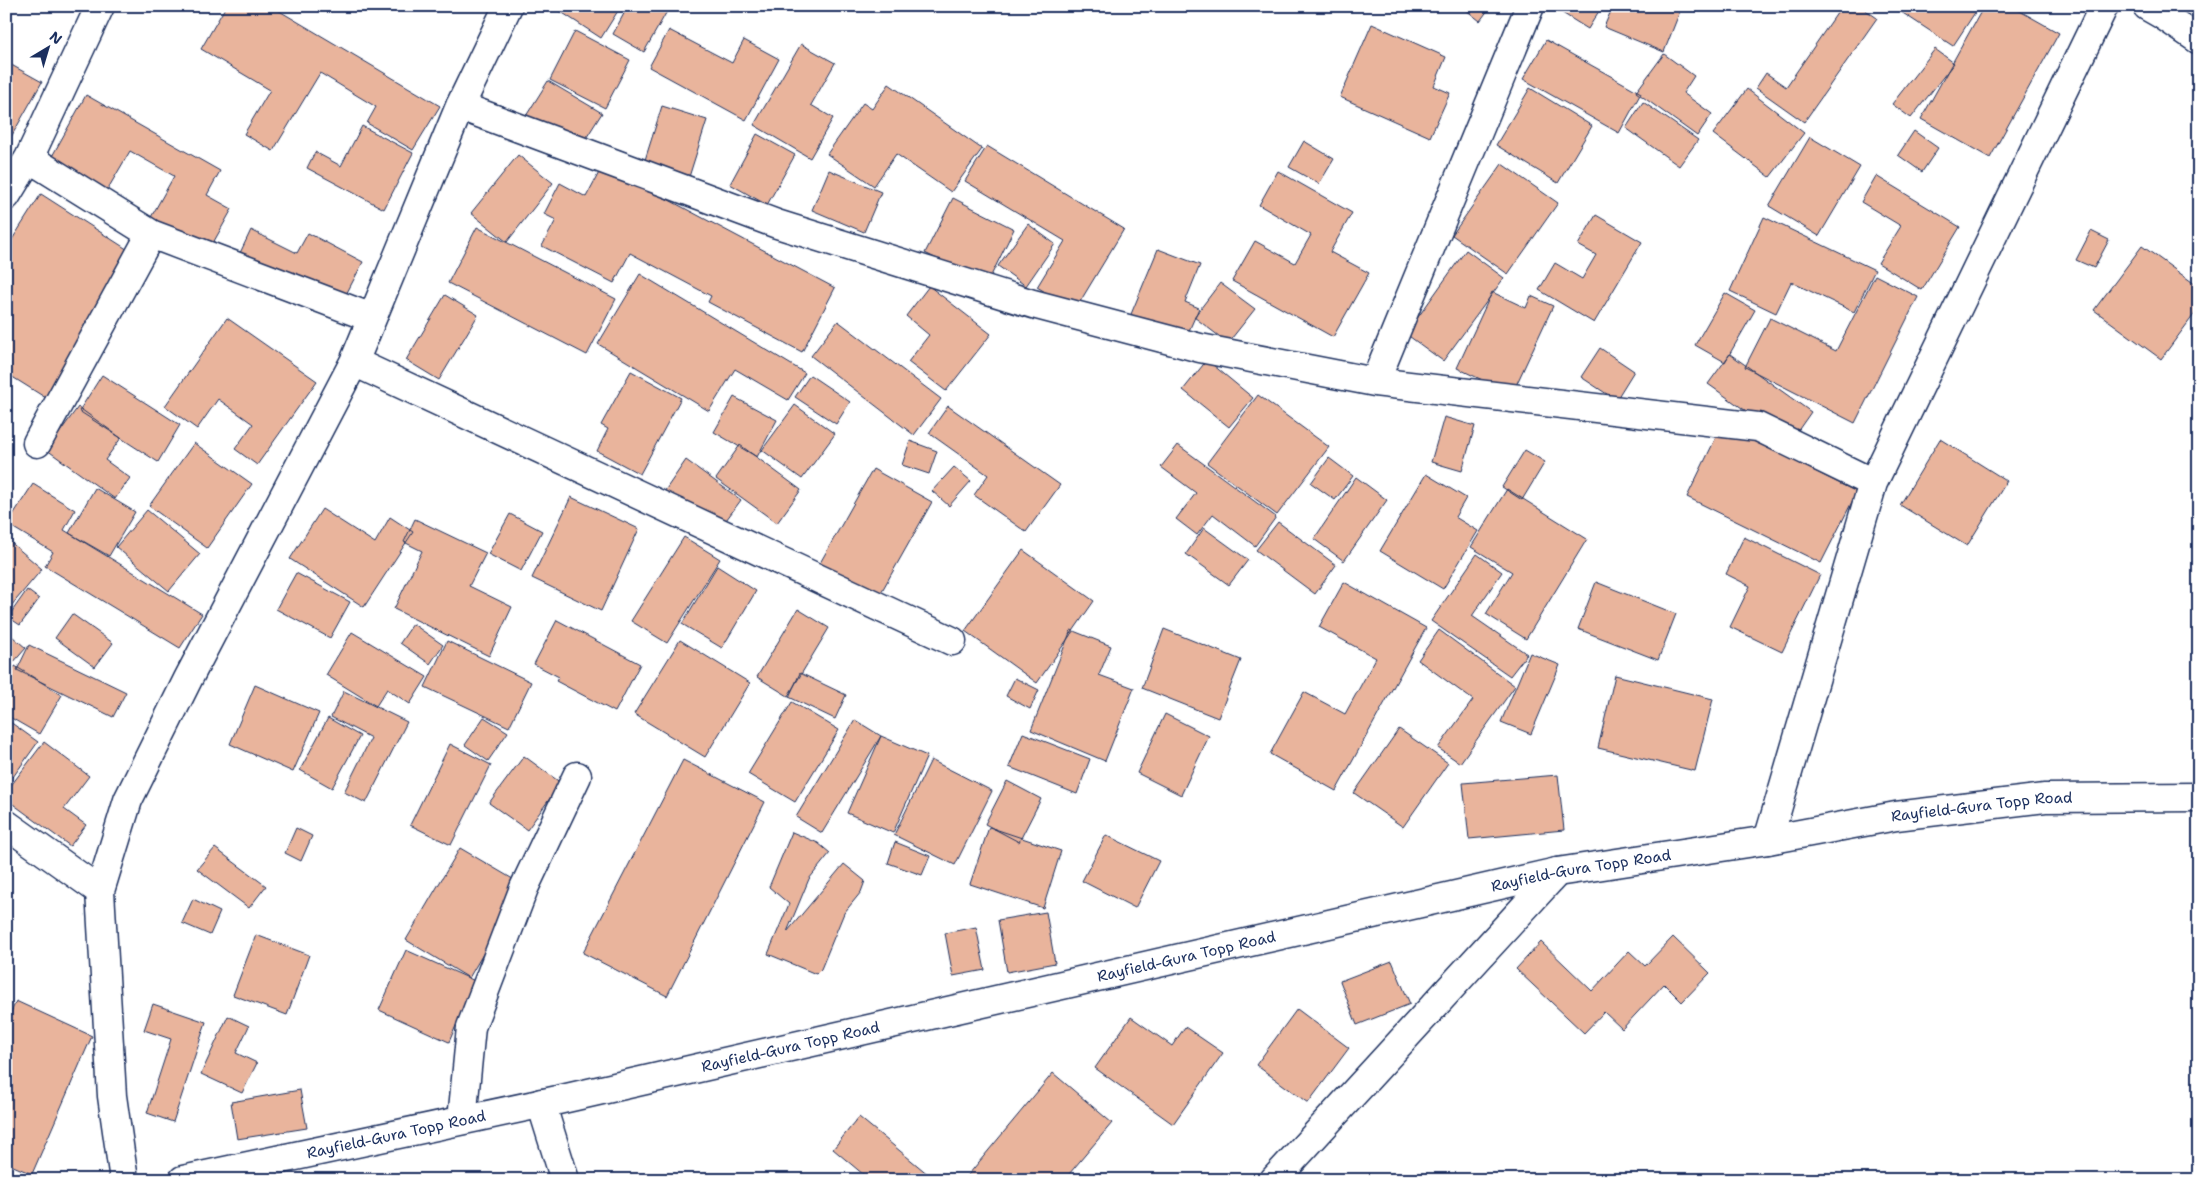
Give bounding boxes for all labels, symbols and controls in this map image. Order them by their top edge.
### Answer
north arrow [22,22,72,72]
text: N [46,27,66,48]
street label: Rayfield-Gura Topp Road [1890,788,2073,827]
street label: Rayfield-Gura Topp Road [1489,845,1673,897]
street label: Rayfield-Gura Topp Road [1095,926,1278,987]
street label: Rayfield-Gura Topp Road [699,1017,882,1077]
street label: Rayfield-Gura Topp Road [305,1106,488,1163]

